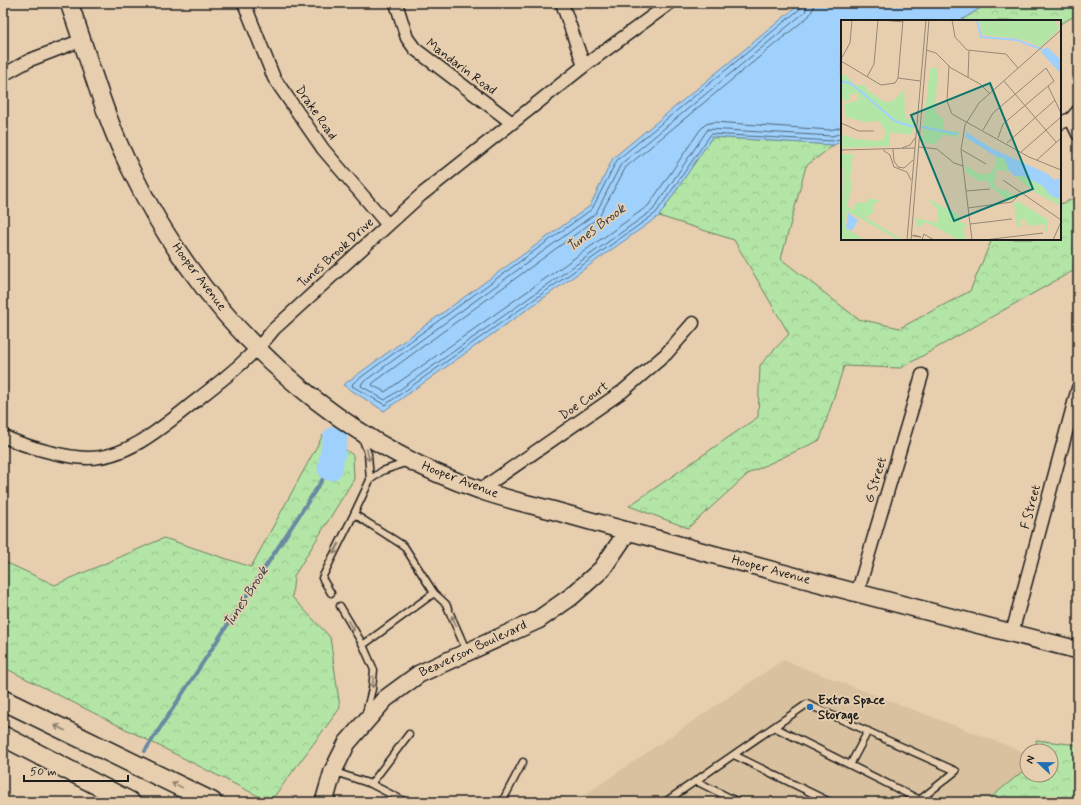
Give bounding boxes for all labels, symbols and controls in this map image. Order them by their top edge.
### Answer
inset map [841,20,1061,240]
street label: Mandarin Road [422,35,500,99]
street label: Drake Road [291,82,341,144]
water label: Tunes Brook [563,199,630,256]
street label: Tunes Brook Drive [294,214,378,292]
street label: Hooper Avenue [168,239,230,315]
street label: Doe Court [556,378,612,424]
one-way arrow [364,448,372,461]
street label: G Street [861,455,891,505]
street label: Hooper Avenue [419,458,501,502]
street label: F Street [1017,483,1045,531]
one-way arrow [332,543,339,555]
street label: Hooper Avenue [730,551,812,589]
water label: Tunes Brook [220,562,273,631]
one-way arrow [449,615,457,627]
street label: Beaverson Boulevard [417,617,530,681]
one-way arrow [348,620,356,632]
one-way arrow [369,675,376,688]
place label: Extra Space Storage [818,692,886,725]
marker: Extra Space Storage [805,702,815,712]
one-way arrow [54,724,66,731]
north arrow [1019,743,1059,783]
text: N [1023,754,1039,766]
scale bar [24,757,128,783]
text: 50 m [30,764,57,780]
one-way arrow [171,781,183,788]

